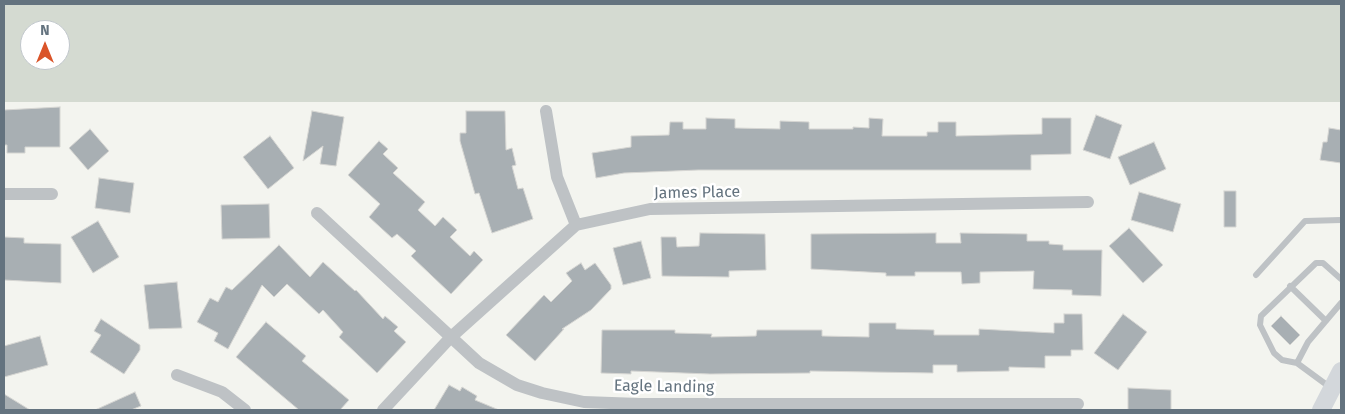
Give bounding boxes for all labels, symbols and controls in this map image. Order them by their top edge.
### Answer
north arrow [20,20,70,70]
text: N [40,22,50,39]
street label: James Place [654,183,740,203]
street label: Eagle Landing [614,377,714,397]

